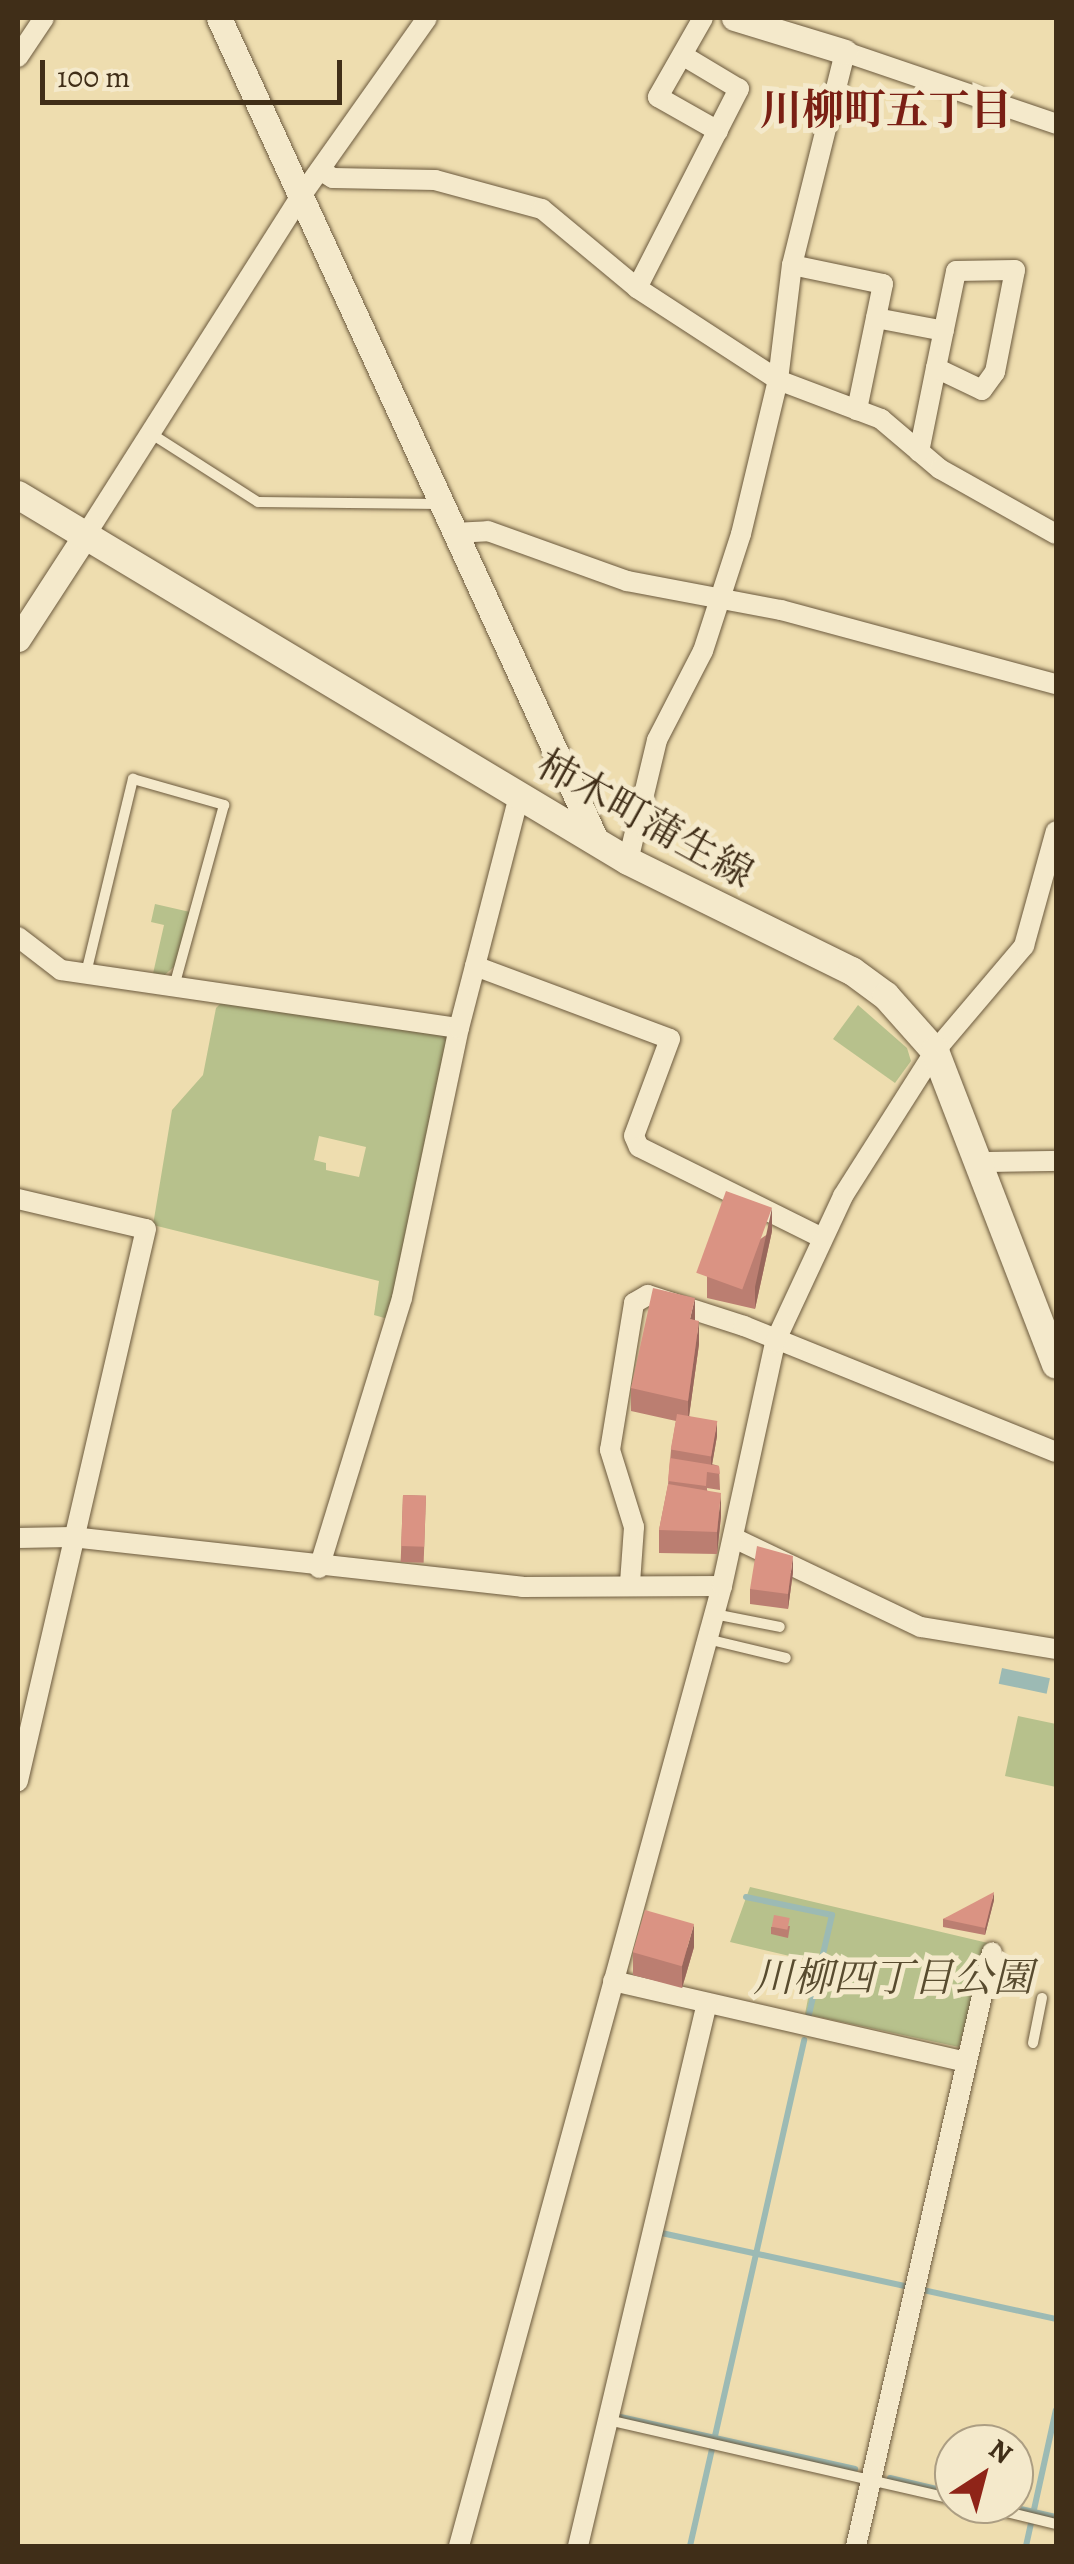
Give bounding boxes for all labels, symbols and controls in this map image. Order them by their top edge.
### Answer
scale bar [45,40,348,102]
text: 100 m [57,57,130,97]
district label: 川柳町五丁目 [760,85,1012,135]
street label: 柿木町蒲生線 [528,740,762,898]
park label: 川柳四丁目公園 [753,1954,1033,2002]
north arrow [934,2424,1034,2524]
text: N [981,2430,1020,2473]

